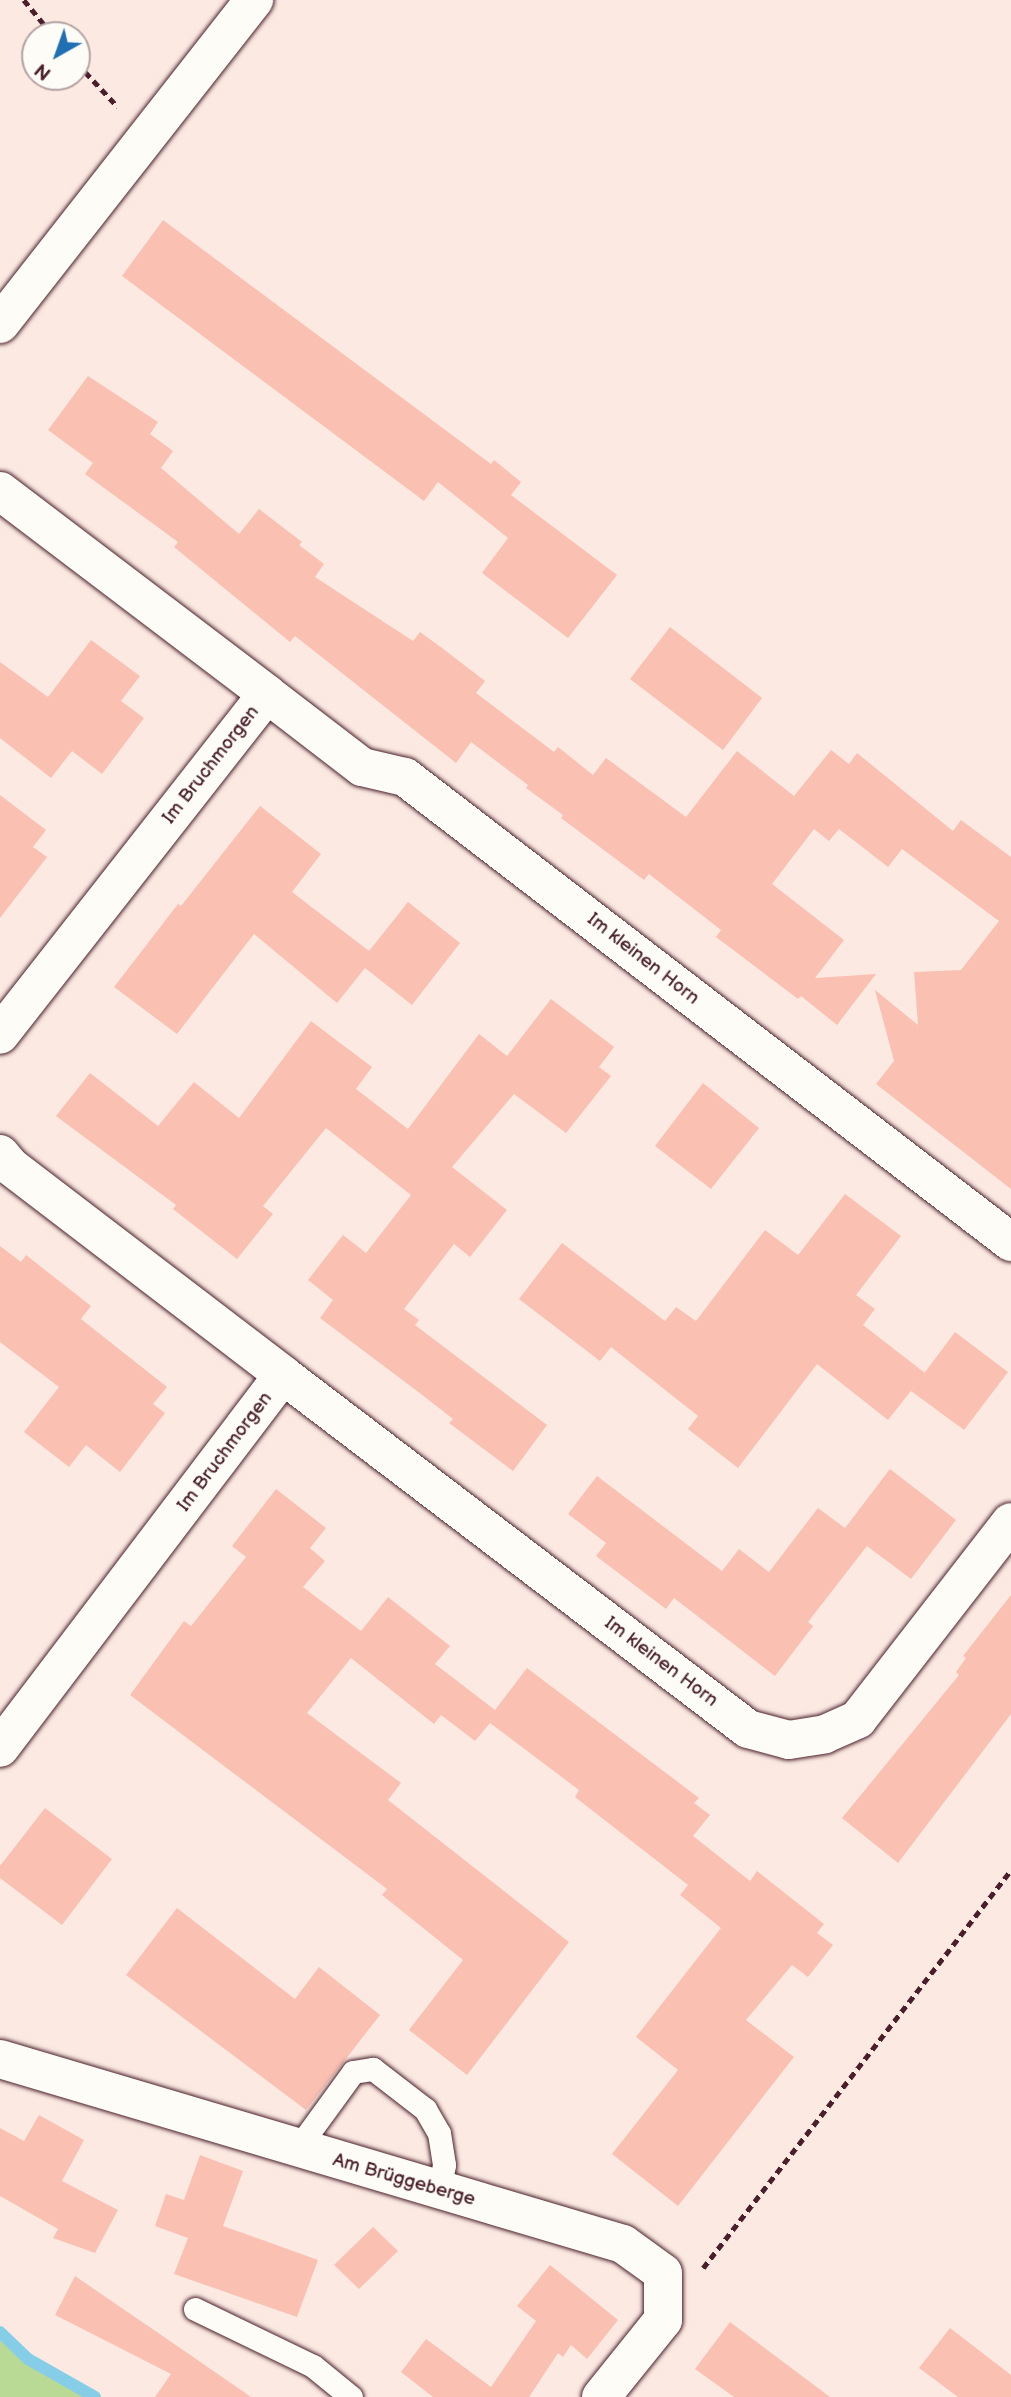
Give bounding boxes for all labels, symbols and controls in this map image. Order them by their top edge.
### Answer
north arrow [21,21,91,91]
text: N [31,58,56,84]
street label: Im Bruchmorgen [158,701,264,829]
street label: Im kleinen Horn [582,908,704,1010]
street label: Im Bruchmorgen [173,1388,277,1516]
street label: Im kleinen Horn [600,1612,722,1712]
street label: Am Brüggeberge [330,2149,478,2211]

